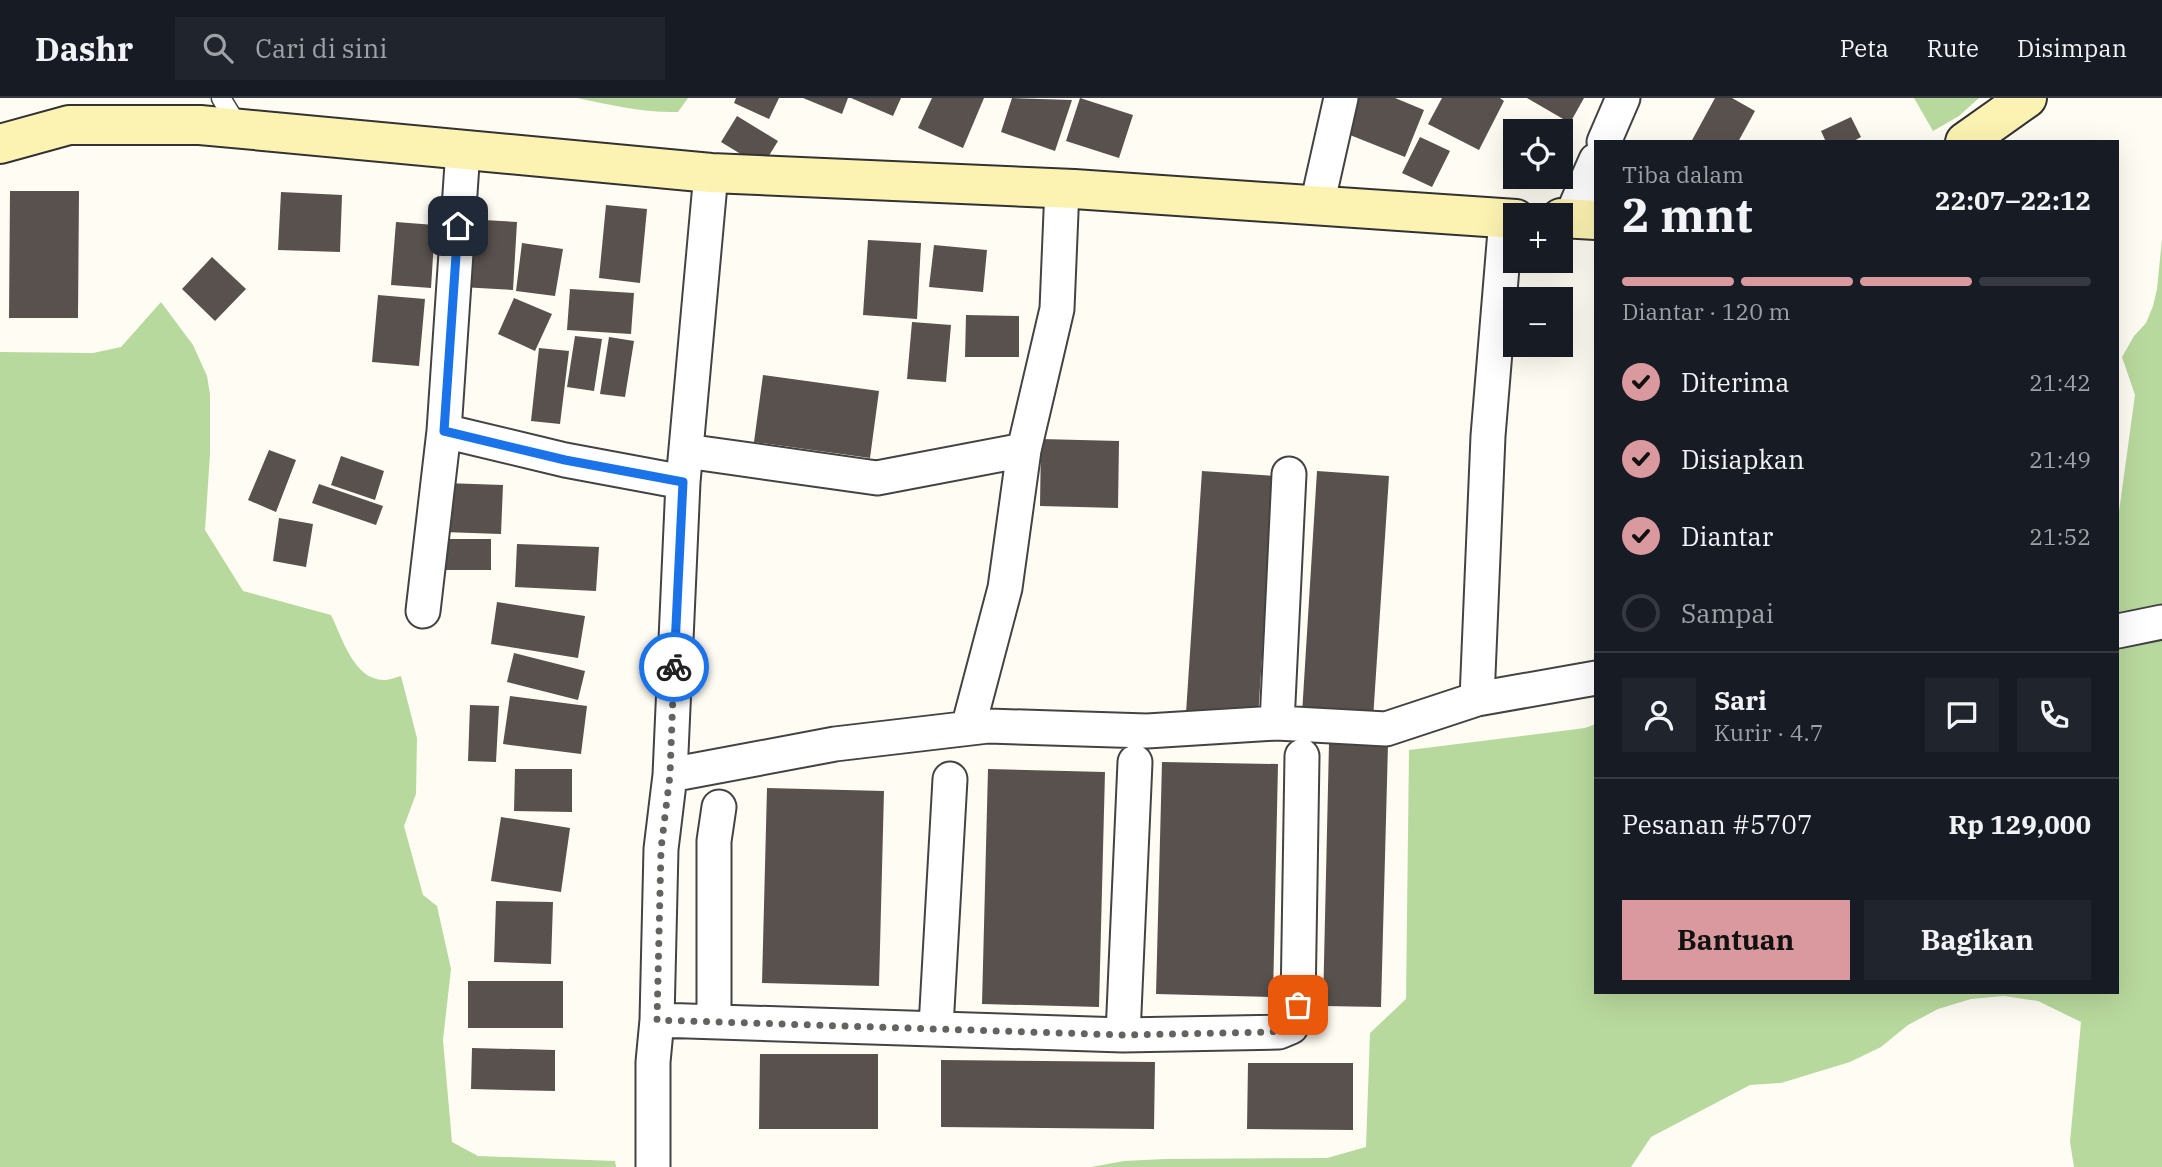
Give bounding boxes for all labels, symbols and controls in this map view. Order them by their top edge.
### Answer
search box [175,17,665,80]
text: Dashr [35,27,133,70]
icon: search [199,29,237,67]
text: Cari di sini [255,31,388,65]
text: Peta [1840,32,1889,64]
text: Rute [1927,32,1979,64]
text: Disimpan [2017,32,2127,64]
map controls [1503,119,1573,357]
button: locate [1503,119,1573,189]
text: Tiba dalam [1622,159,1744,189]
text: 22:07–22:12 [1935,183,2091,217]
text: 2 mnt [1622,185,1753,245]
pin [428,196,488,256]
button: + [1503,203,1573,273]
icon: home [439,207,477,245]
button: − [1503,287,1573,357]
text: Diantar · 120 m [1622,296,1790,326]
icon: check [1622,363,1660,401]
text: Diterima [1681,365,1789,399]
text: 21:42 [2029,367,2091,397]
icon: check [1622,440,1660,478]
text: Disiapkan [1681,442,1805,476]
text: 21:49 [2029,444,2091,474]
icon: check [1622,517,1660,555]
text: Diantar [1681,519,1773,553]
text: 21:52 [2029,521,2091,551]
text: Sampai [1681,596,1774,630]
courier [639,632,709,702]
icon: bike [655,648,693,686]
button: person [1622,678,1696,752]
button: chat [1925,678,1999,752]
button: phone [2017,678,2091,752]
text: Sari [1714,683,1767,717]
text: Kurir · 4.7 [1714,717,1823,747]
text: Pesanan #5707 [1622,807,1812,841]
text: Rp 129,000 [1948,807,2091,841]
button: Bantuan [1622,900,1850,980]
button: Bagikan [1864,900,2091,980]
pin [1268,975,1328,1035]
icon: bag [1279,986,1317,1024]

